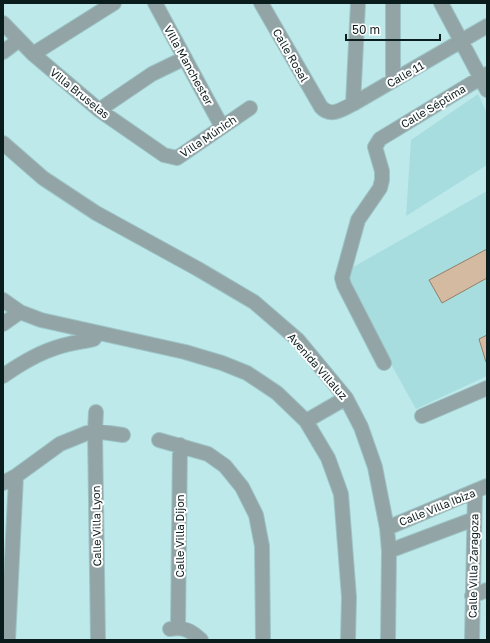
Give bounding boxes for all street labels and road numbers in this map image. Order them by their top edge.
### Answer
street label: Villa Manchester [162,23,217,108]
street label: Calle Rosal [271,26,312,84]
street label: Calle 11 [384,58,426,90]
street label: Villa Bruselas [48,65,112,121]
street label: Calle Séptima [398,82,468,130]
street label: Villa Múnich [177,112,239,160]
street label: Avenida Villaluz [286,330,351,402]
street label: Calle Villa Lyon [89,486,103,566]
street label: Calle Villa Ibiza [397,486,477,528]
street label: Calle Villa Dijon [173,494,186,578]
street label: Calle Villa Zaragoza [466,514,480,618]

